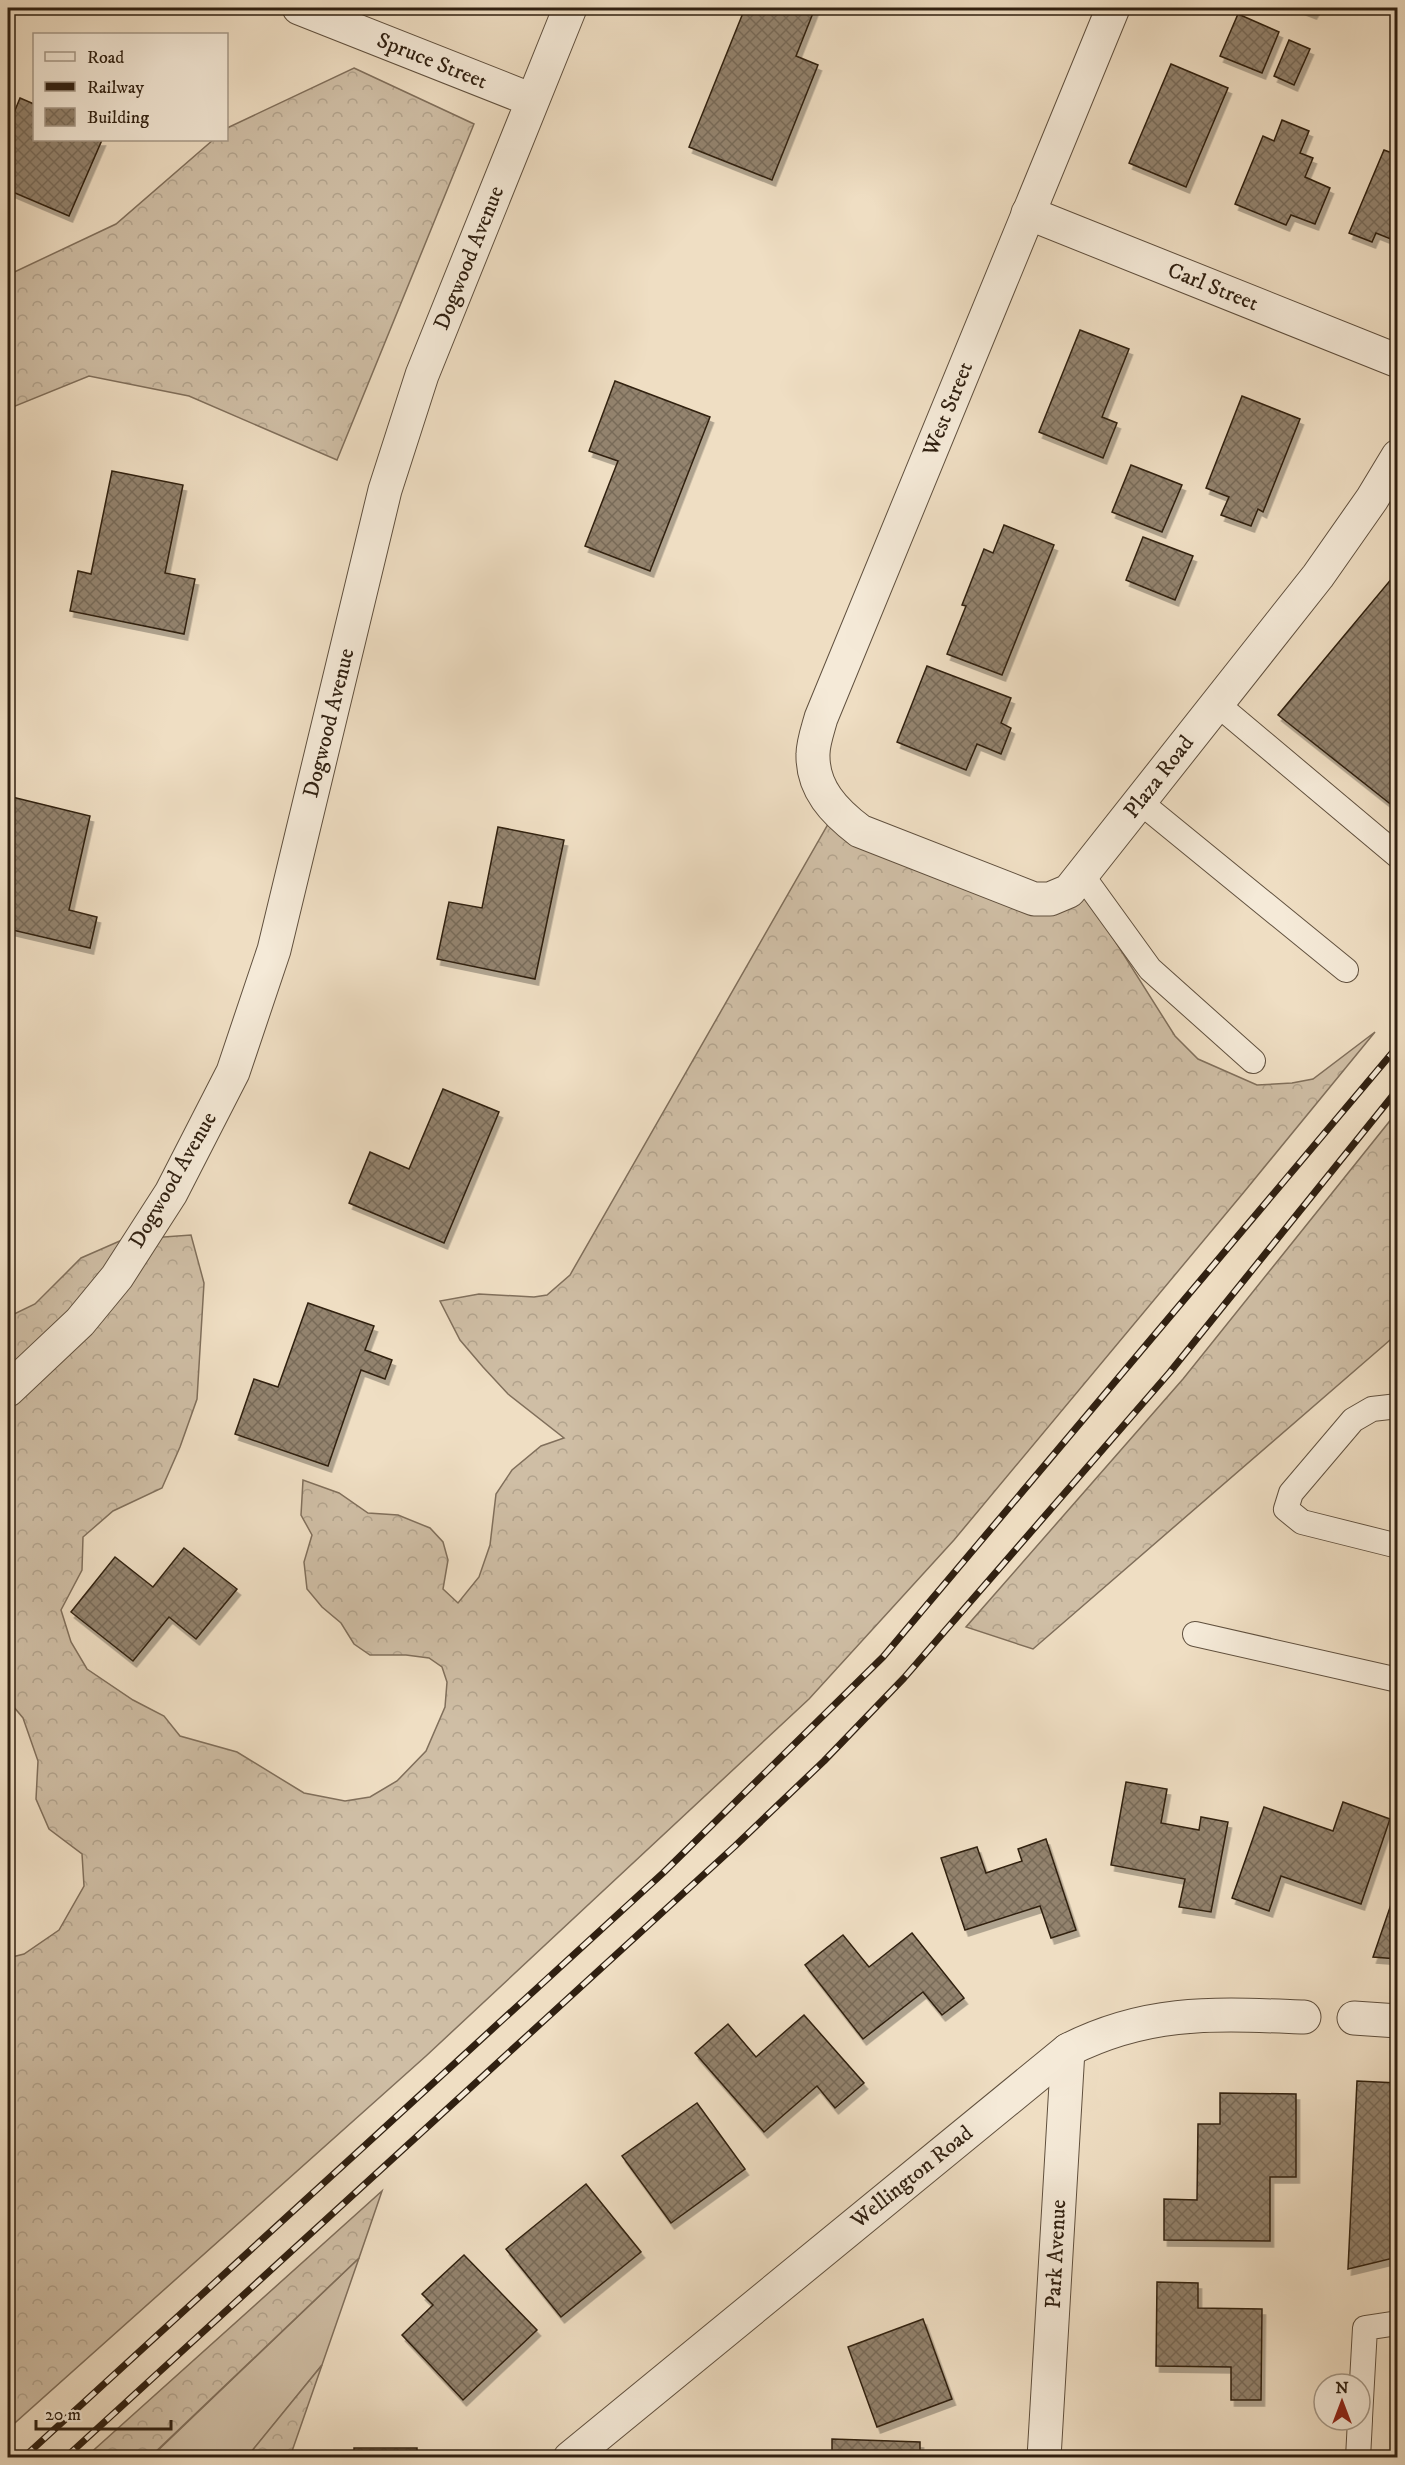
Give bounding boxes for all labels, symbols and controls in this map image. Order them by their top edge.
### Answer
street label: Spruce Street [373,27,491,95]
legend [33,33,228,141]
text: Road [87,47,124,69]
text: Railway [87,77,145,99]
text: Building [87,107,149,129]
street label: Dogwood Avenue [428,182,510,334]
street label: Carl Street [1164,257,1262,317]
street label: West Street [916,358,979,461]
street label: Dogwood Avenue [297,646,361,800]
street label: Plaza Road [1118,730,1200,824]
street label: Dogwood Avenue [123,1107,223,1253]
street label: Wellington Road [845,2120,978,2235]
street label: Park Avenue [1040,2199,1072,2309]
north arrow [1312,2372,1372,2432]
text: N [1335,2378,1349,2398]
scale bar [36,2393,171,2431]
text: 20 m [45,2404,81,2426]

